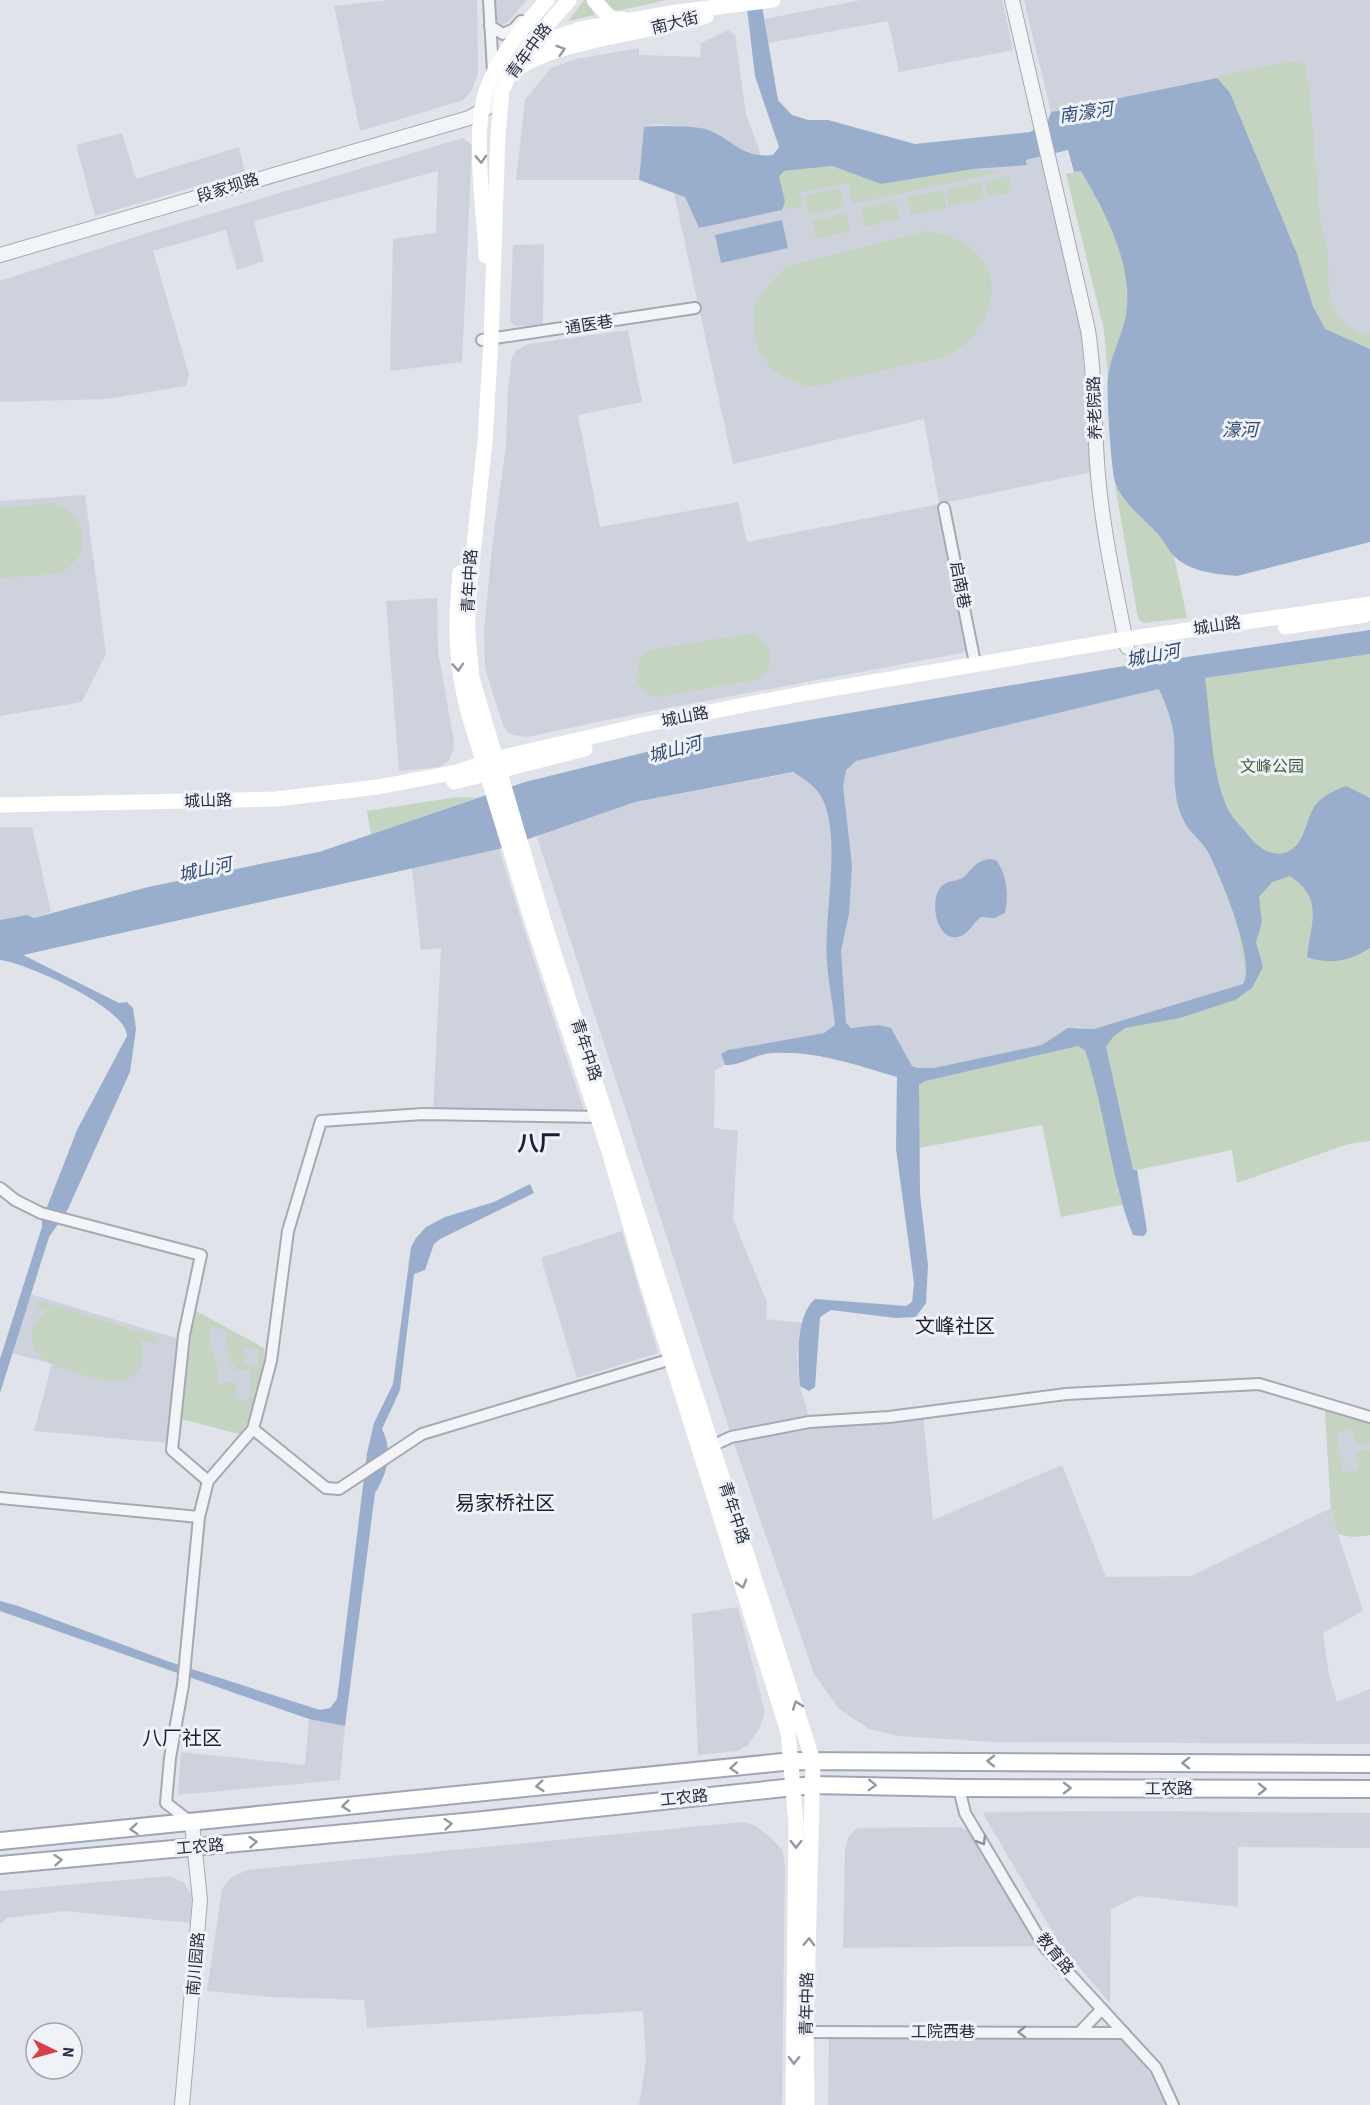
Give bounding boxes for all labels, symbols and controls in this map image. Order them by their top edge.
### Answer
street label: 南大街 [649,7,701,39]
street label: 青年中路 [501,19,557,83]
one-way arrow [555,45,566,57]
water label: 南濠河 [1058,96,1117,129]
one-way arrow [475,155,488,164]
street label: 段家坝路 [194,168,262,208]
street label: 通医巷 [564,310,614,340]
street label: 养老院路 [1083,376,1107,440]
water label: 濠河 [1222,418,1261,443]
street label: 青年中路 [457,548,483,614]
street label: 启南巷 [945,559,975,611]
street label: 城山路 [1192,612,1242,640]
water label: 城山河 [1124,638,1185,673]
one-way arrow [451,663,464,672]
street label: 城山路 [659,702,711,732]
water label: 城山河 [646,730,707,769]
park label: 文峰公园 [1240,756,1304,778]
street label: 城山路 [184,789,232,813]
water label: 城山河 [176,852,237,888]
street label: 青年中路 [566,1016,606,1084]
district label: 八厂 [517,1128,561,1160]
district label: 文峰社区 [915,1313,995,1341]
street label: 青年中路 [714,1479,754,1547]
district label: 易家桥社区 [455,1490,555,1518]
one-way arrow [735,1578,747,1589]
one-way arrow [792,1700,804,1711]
district label: 八厂社区 [142,1725,222,1753]
one-way arrow [986,1754,995,1767]
one-way arrow [1181,1757,1190,1769]
one-way arrow [730,1761,739,1774]
street label: 工农路 [1145,1778,1193,1800]
one-way arrow [536,1779,545,1791]
one-way arrow [867,1779,876,1791]
one-way arrow [1062,1782,1071,1794]
one-way arrow [1257,1783,1266,1795]
street label: 工农路 [659,1785,709,1811]
one-way arrow [342,1799,351,1812]
one-way arrow [443,1818,452,1831]
one-way arrow [129,1822,139,1835]
street label: 工农路 [175,1834,225,1860]
one-way arrow [975,1835,986,1845]
one-way arrow [249,1836,258,1849]
one-way arrow [790,1840,802,1849]
one-way arrow [54,1854,63,1867]
street label: 教育路 [1031,1928,1079,1980]
street label: 南川园路 [182,1931,210,1997]
one-way arrow [802,1937,815,1946]
street label: 青年中路 [795,1972,819,2036]
north arrow [24,2021,84,2081]
street label: 工院西巷 [911,2021,975,2043]
one-way arrow [1017,2026,1026,2038]
text: N [57,2046,79,2058]
one-way arrow [788,2056,800,2065]

